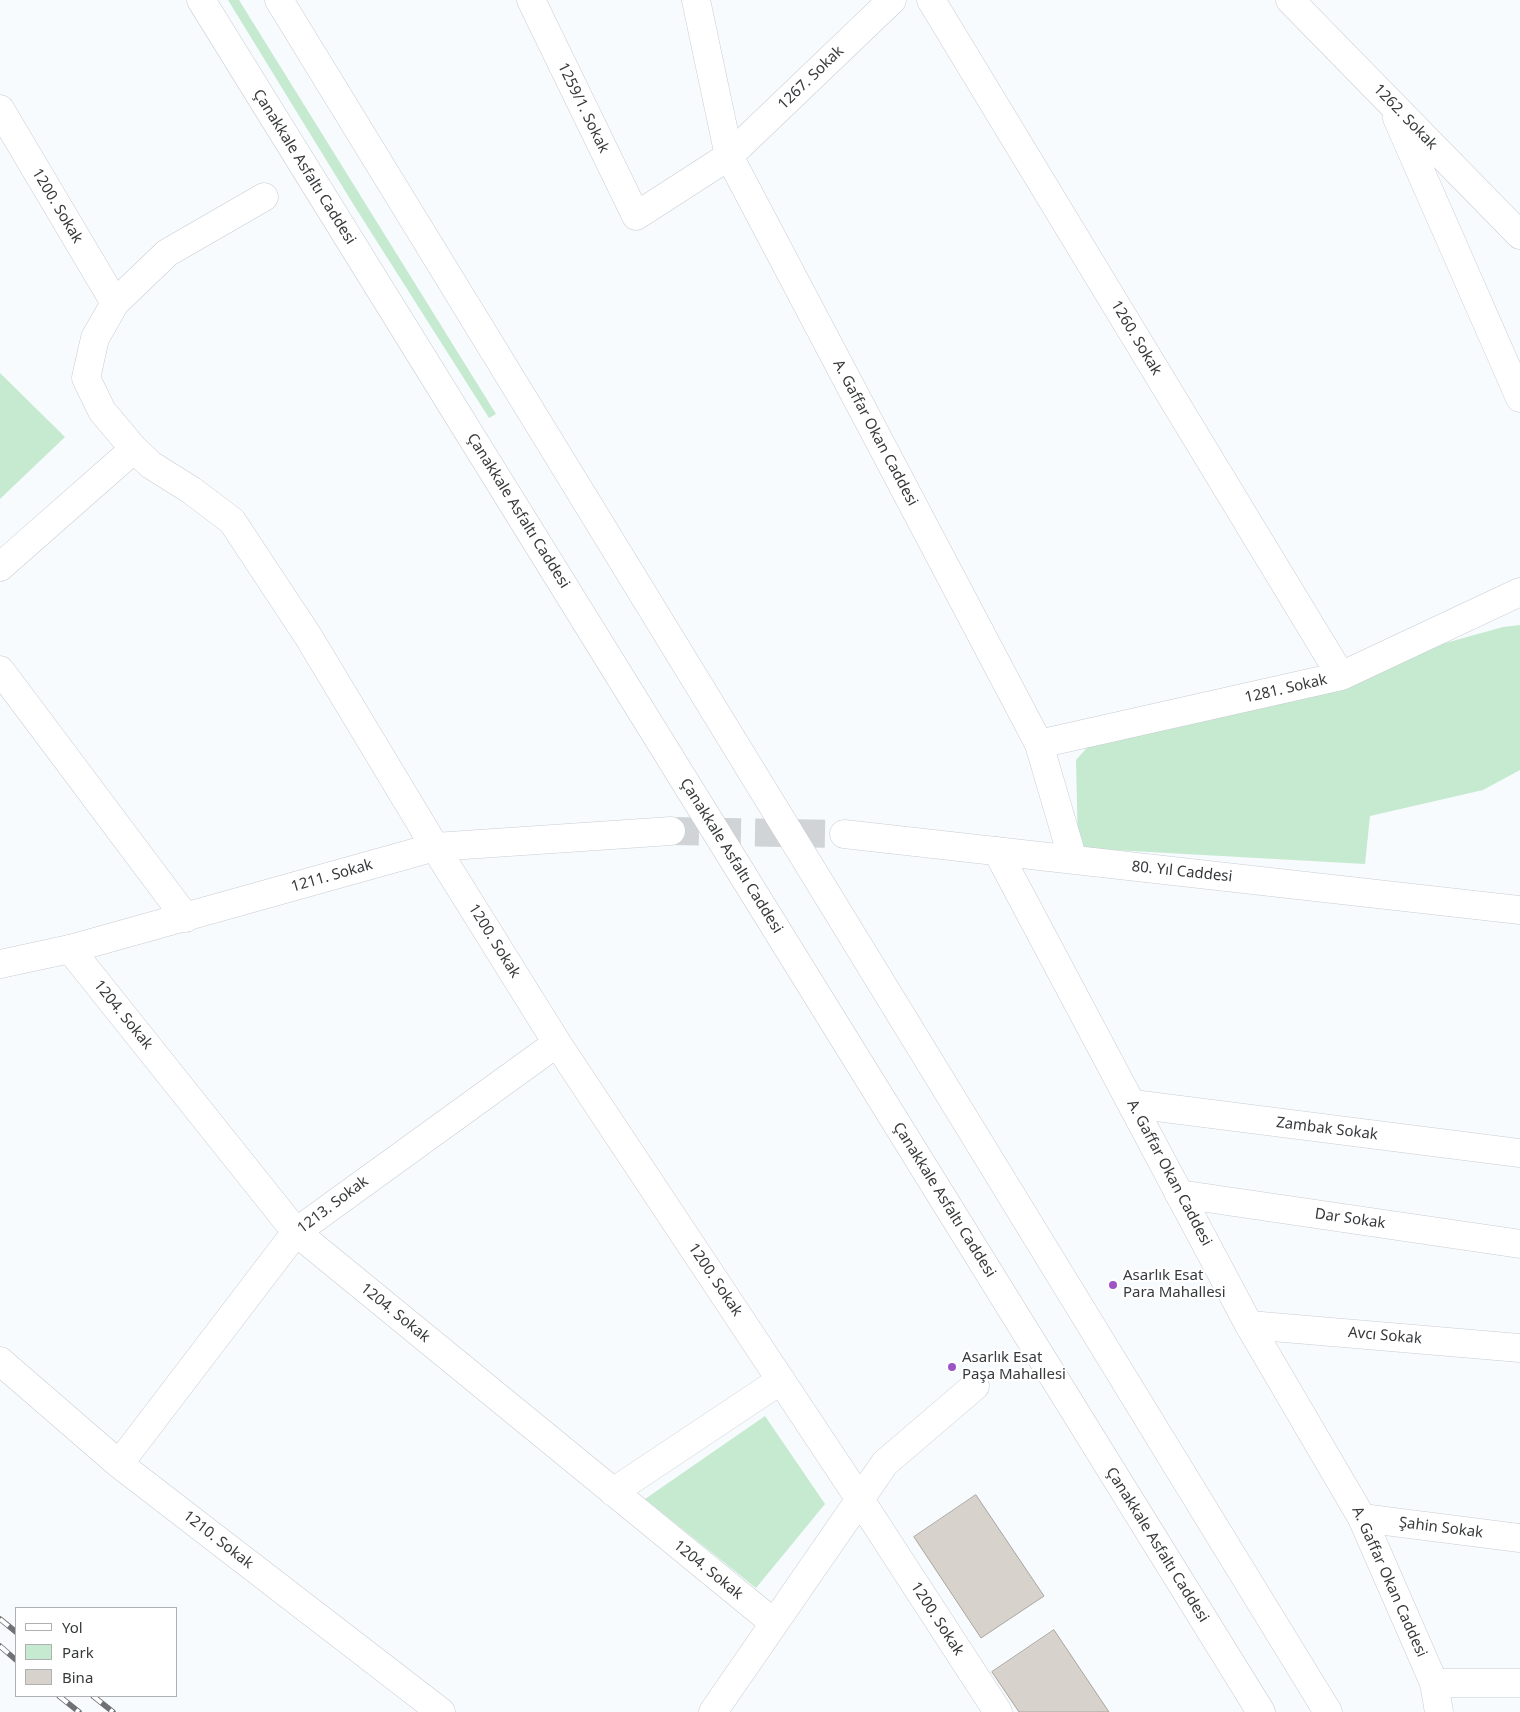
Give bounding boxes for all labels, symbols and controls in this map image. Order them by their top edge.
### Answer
street label: 1267. Sokak [775,42,847,114]
street label: 1259/1. Sokak [553,60,613,156]
street label: 1262. Sokak [1369,81,1441,153]
street label: Çanakkale Asfaltı Caddesi [249,86,359,248]
street label: 1200. Sokak [28,165,86,247]
street label: 1260. Sokak [1107,297,1165,379]
street label: A. Gaffar Okan Caddesi [829,357,921,509]
street label: Çanakkale Asfaltı Caddesi [463,430,573,592]
street label: 1281. Sokak [1243,671,1329,707]
street label: Çanakkale Asfaltı Caddesi [676,775,786,937]
street label: 1211. Sokak [289,856,375,896]
street label: 80. Yıl Caddesi [1131,858,1233,886]
street label: 1200. Sokak [464,901,524,981]
street label: 1204. Sokak [90,977,156,1053]
street label: A. Gaffar Okan Caddesi [1123,1097,1215,1249]
street label: Zambak Sokak [1275,1114,1379,1144]
street label: Çanakkale Asfaltı Caddesi [889,1119,999,1281]
street label: 1213. Sokak [294,1173,372,1237]
street label: Dar Sokak [1313,1205,1387,1233]
street label: 1200. Sokak [684,1240,746,1320]
place label: Asarlık Esat Para Mahallesi [1123,1267,1226,1302]
marker: Asarlık Esat Para Mahallesi [1107,1279,1119,1291]
street label: 1204. Sokak [357,1280,433,1346]
street label: Avcı Sokak [1347,1324,1423,1348]
place label: Asarlık Esat Paşa Mahallesi [962,1349,1066,1384]
marker: Asarlık Esat Paşa Mahallesi [946,1361,958,1373]
street label: Çanakkale Asfaltı Caddesi [1102,1464,1212,1626]
street label: A. Gaffar Okan Caddesi [1348,1504,1430,1660]
street label: 1210. Sokak [179,1507,257,1573]
street label: Şahin Sokak [1398,1514,1484,1542]
street label: 1204. Sokak [670,1537,746,1603]
street label: 1200. Sokak [907,1579,967,1659]
legend [15,1607,178,1697]
text: Yol [62,1617,83,1637]
text: Park [62,1642,94,1662]
text: Bina [62,1667,93,1687]

